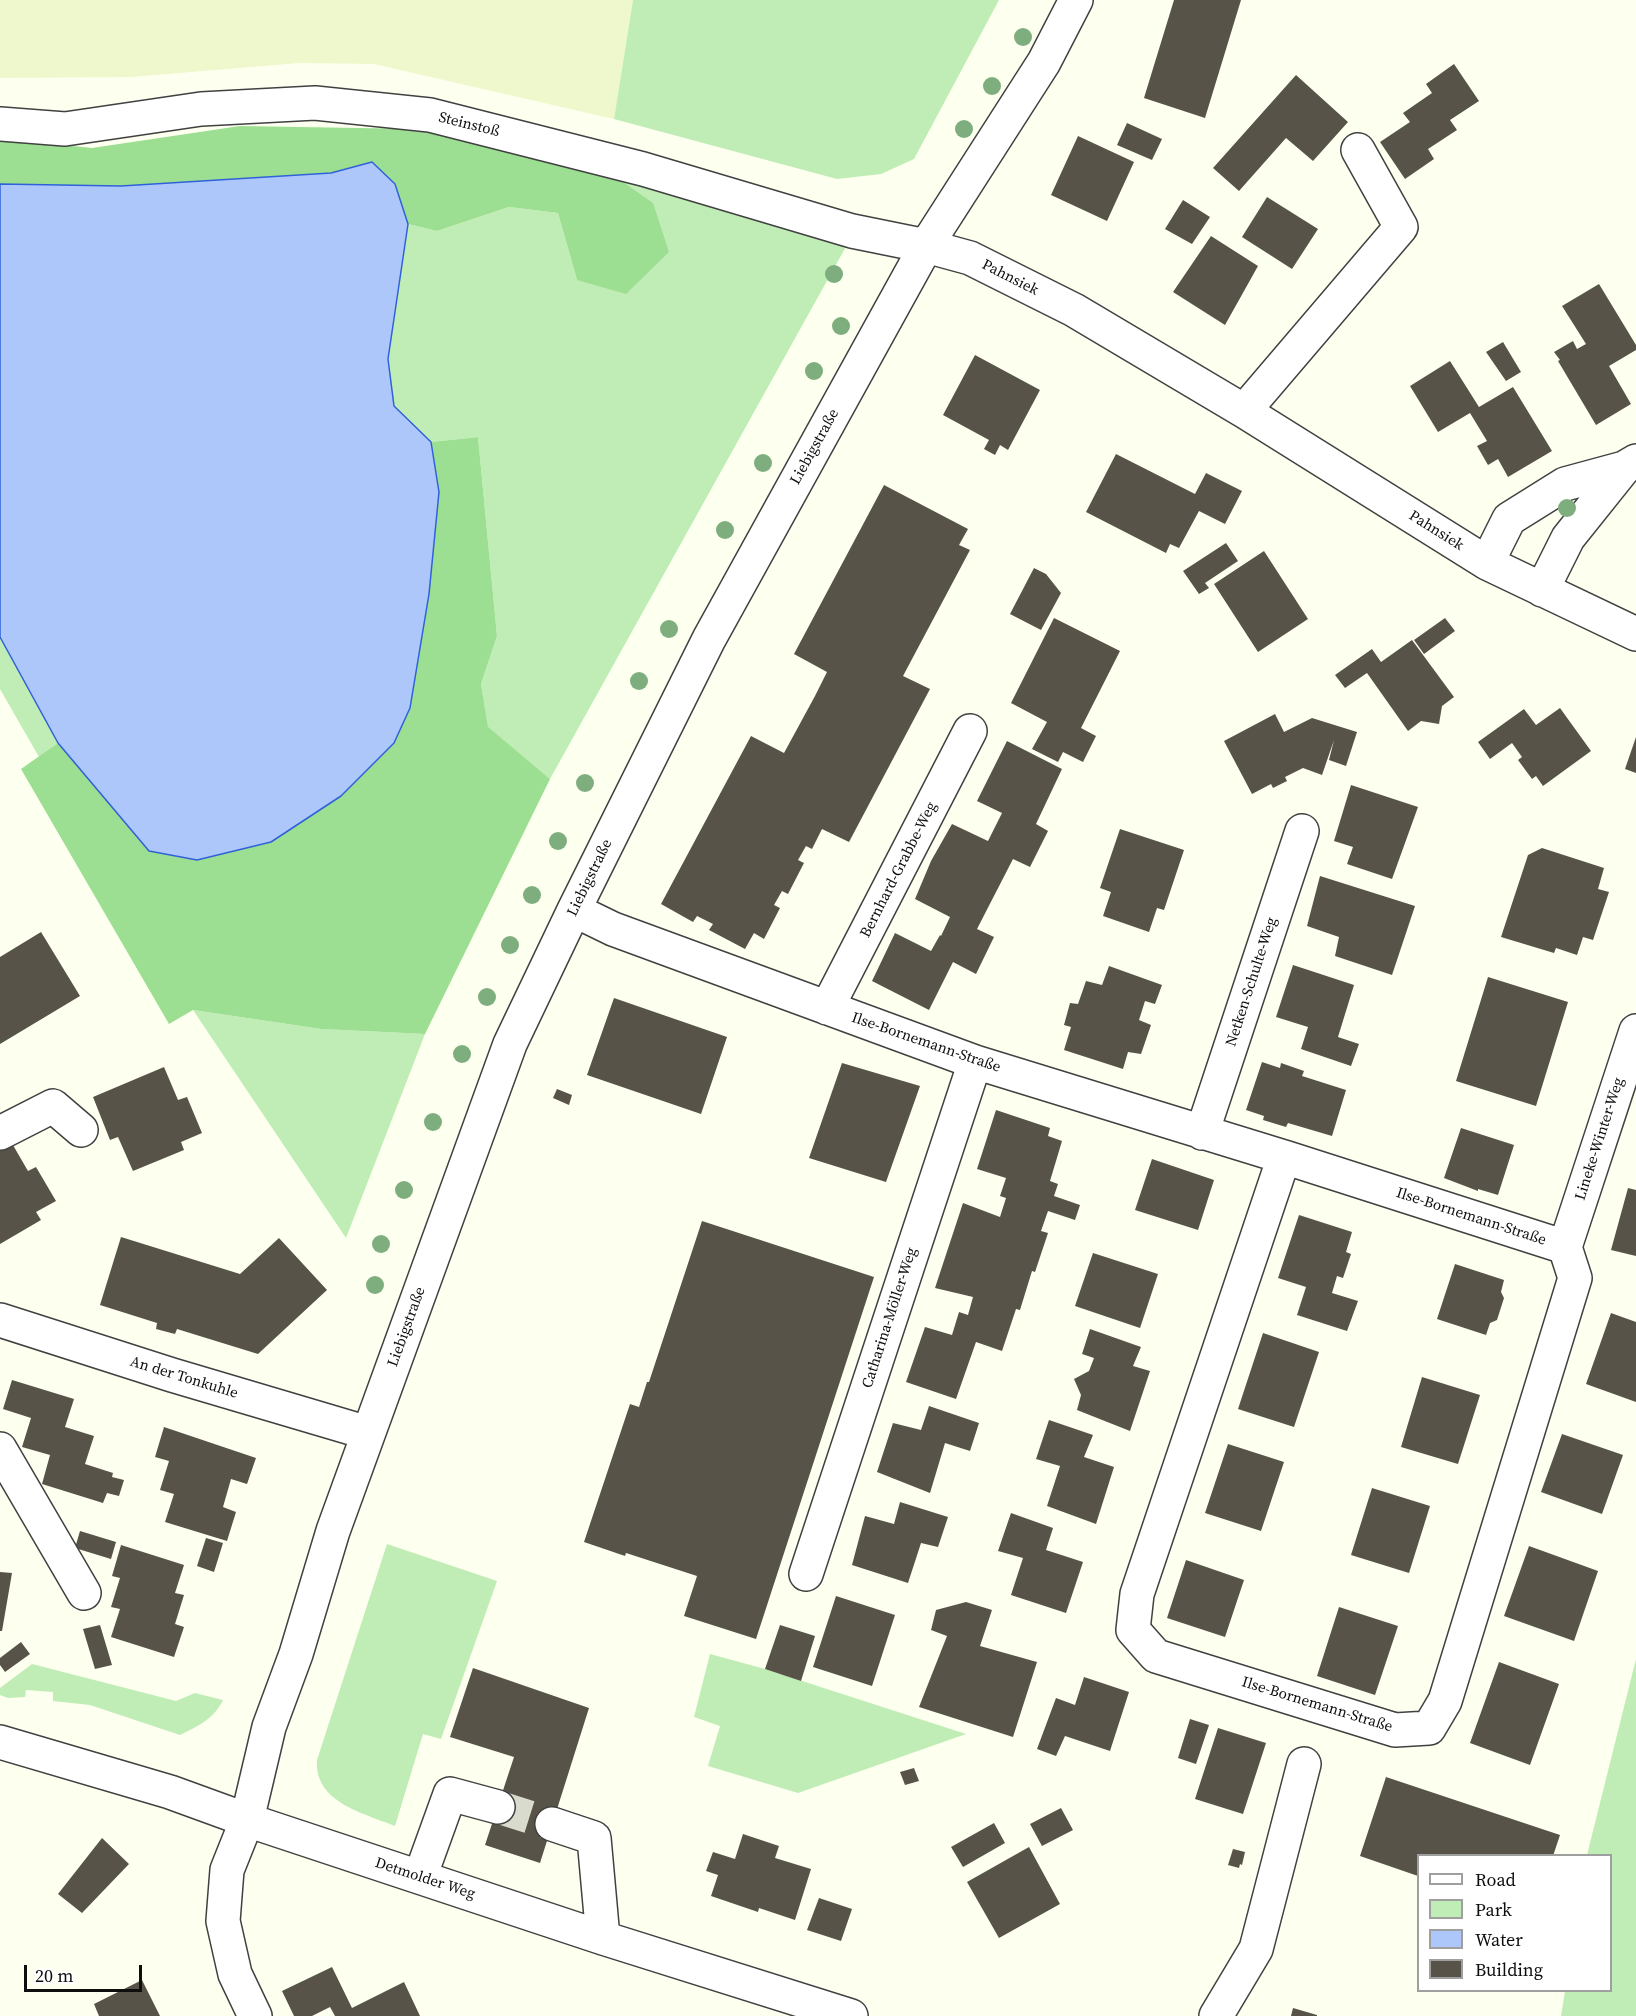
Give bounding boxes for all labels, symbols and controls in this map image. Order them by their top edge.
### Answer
street label: Steinstoß [437,109,501,141]
street label: Pahnsiek [979,256,1041,300]
street label: Liebigstraße [787,406,843,488]
street label: Pahnsiek [1405,507,1467,555]
street label: Bernhard-Grabbe-Weg [857,799,941,941]
street label: Liebigstraße [564,837,616,919]
street label: Netken-Schulte-Weg [1223,915,1281,1049]
street label: Ilse-Bornemann-Straße [849,1009,1003,1077]
street label: Lineke-Winter-Weg [1572,1075,1628,1203]
street label: Ilse-Bornemann-Straße [1394,1184,1548,1250]
street label: Catharina-Möller-Weg [859,1245,921,1391]
street label: Liebigstraße [384,1285,430,1369]
street label: An der Tonkuhle [128,1353,240,1403]
street label: Ilse-Bornemann-Straße [1240,1674,1394,1736]
street label: Detmolder Weg [373,1854,477,1904]
legend [1417,1854,1612,1992]
text: Road [1475,1867,1516,1892]
text: Park [1475,1897,1512,1922]
text: Water [1475,1927,1523,1952]
scale bar [27,1953,146,1991]
text: Building [1475,1957,1543,1982]
text: 20 m [35,1963,73,1988]

